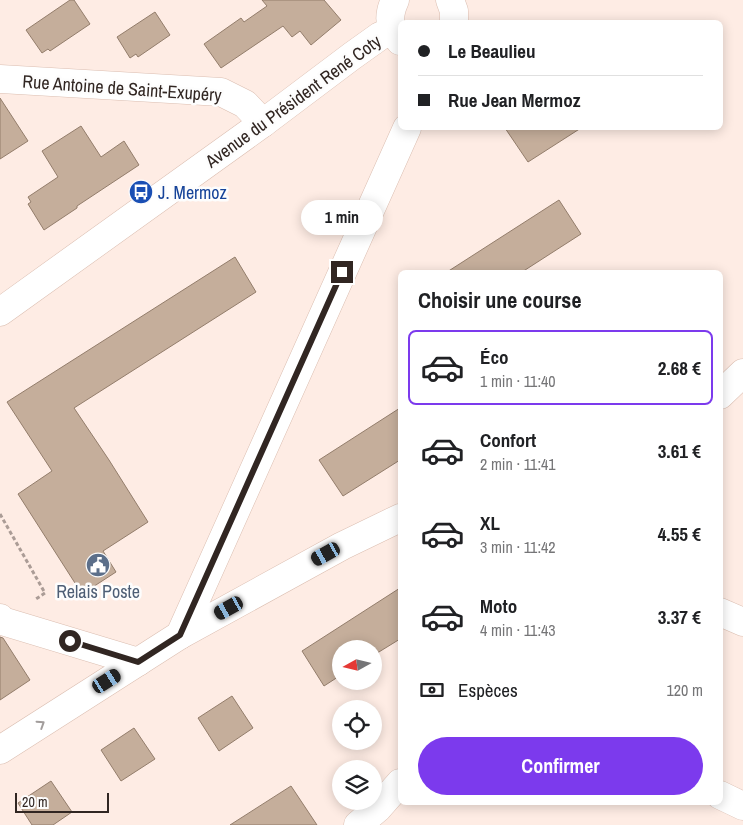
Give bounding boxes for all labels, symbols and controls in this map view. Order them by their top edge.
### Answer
street label: Avenue du Président René Coty [199,28,386,174]
text: Le Beaulieu [448,38,535,64]
street label: Rue Antoine de Saint-Exupéry [22,69,223,107]
text: Rue Jean Mermoz [448,87,580,113]
bus stop icon: J. Mermoz [128,179,154,205]
place label: J. Mermoz [158,180,227,205]
callout: 1 min [301,200,383,234]
text: 1 min [325,206,359,228]
route end [331,261,353,283]
text: Choisir une course [418,285,581,315]
text: Éco [480,344,509,370]
icon: car [420,345,465,390]
text: 2.68 € [658,355,701,381]
text: 1 min · 11:40 [480,370,556,392]
text: Confort [480,427,536,453]
icon: car [420,428,465,473]
text: 3.61 € [658,438,701,464]
text: 2 min · 11:41 [480,453,556,475]
text: XL [480,510,500,536]
icon: car [420,511,465,556]
text: 4.55 € [658,521,701,547]
text: 3 min · 11:42 [480,536,556,558]
car [309,540,342,568]
public building icon: Relais Poste [85,552,111,578]
place label: Relais Poste [56,579,140,604]
text: Moto [480,593,517,619]
car [212,594,245,622]
icon: car [420,594,465,639]
text: 3.37 € [658,604,701,630]
text: 4 min · 11:43 [480,619,556,641]
route start [59,630,81,652]
north arrow [332,640,382,690]
map controls [332,640,382,810]
car [90,667,123,695]
icon: cash [418,676,446,704]
text: Espèces [458,677,518,703]
text: 120 m [667,679,703,701]
button: locate [332,700,382,750]
one-way arrow [36,720,45,730]
button: Confirmer [418,737,703,795]
button: layers [332,760,382,810]
scale bar [15,790,109,813]
text: 20 m [22,793,48,811]

